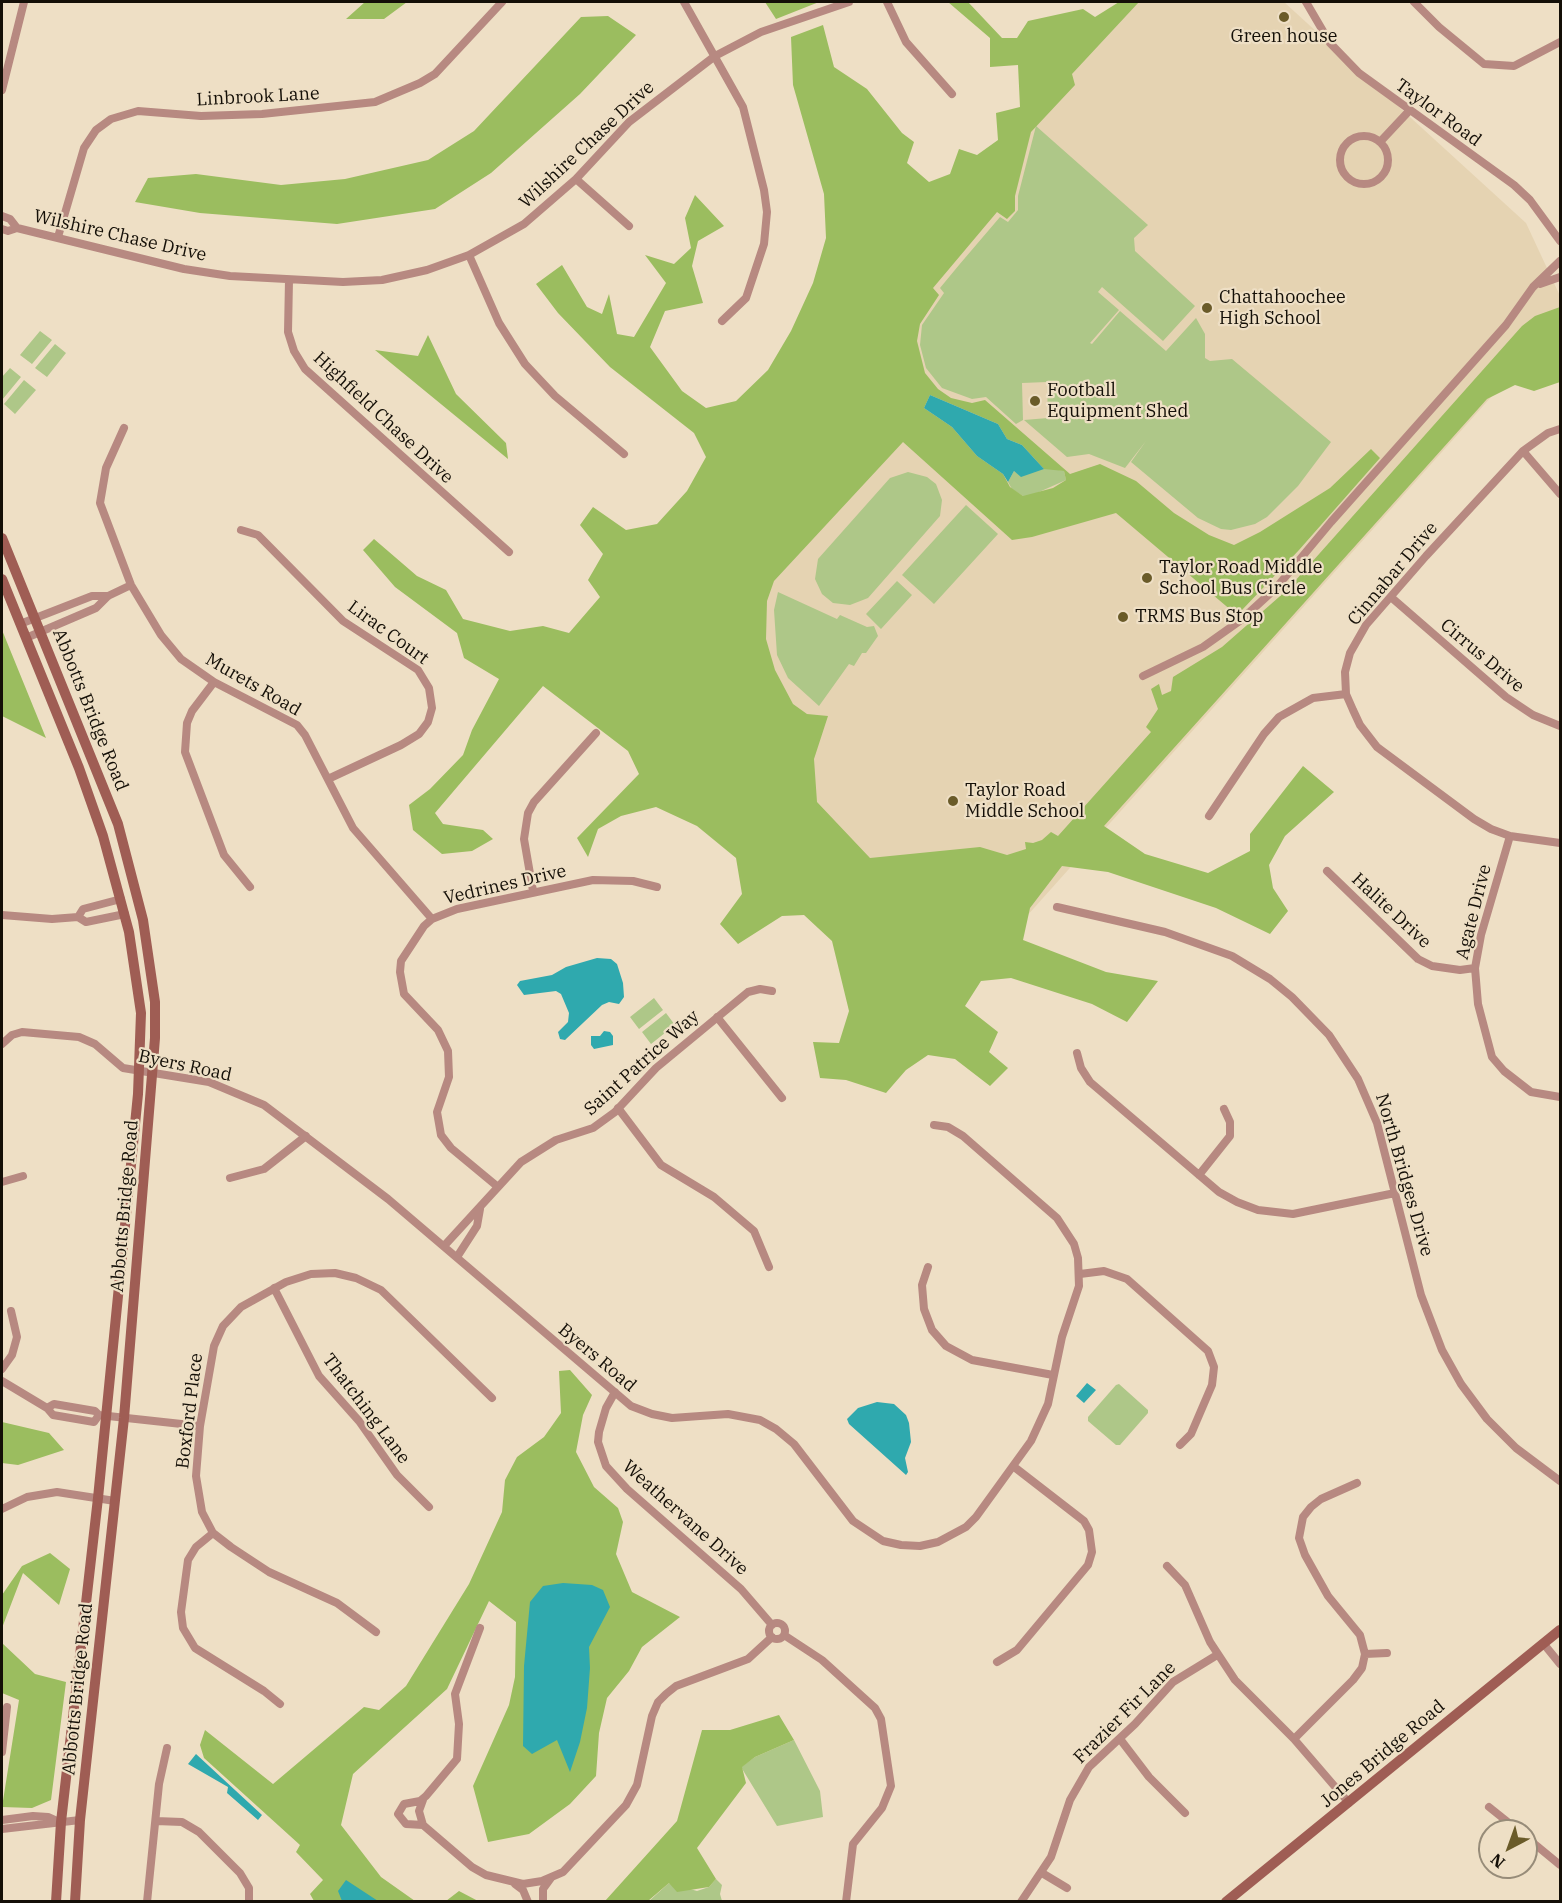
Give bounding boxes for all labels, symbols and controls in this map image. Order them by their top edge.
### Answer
marker: Green house [1277,10,1291,24]
place label: Green house [1231,26,1337,48]
street label: Taylor Road [1391,75,1485,151]
street label: Wilshire Chase Drive [515,77,659,213]
street label: Linbrook Lane [196,83,320,111]
street label: Wilshire Chase Drive [32,206,208,266]
place label: Chattahoochee High School [1219,287,1346,330]
marker: Chattahoochee High School [1200,301,1214,315]
street label: Highfield Chase Drive [309,348,457,488]
place label: Football Equipment Shed [1047,380,1188,422]
marker: Football Equipment Shed [1028,394,1042,408]
street label: Cinnabar Drive [1343,518,1443,630]
place label: Taylor Road Middle School Bus Circle [1159,557,1322,600]
marker: Taylor Road Middle School Bus Circle [1140,571,1154,585]
street label: Lirac Court [343,596,433,670]
place label: TRMS Bus Stop [1135,606,1263,628]
marker: TRMS Bus Stop [1116,610,1130,624]
street label: Cirrus Drive [1436,615,1528,697]
street label: Abbotts Bridge Road [48,626,132,794]
street label: Murets Road [201,649,305,721]
place label: Taylor Road Middle School [965,780,1084,822]
marker: Taylor Road Middle School [946,794,960,808]
street label: Vedrines Drive [442,860,568,910]
street label: Agate Drive [1452,862,1496,962]
street label: Halite Drive [1347,869,1435,953]
street label: Saint Patrice Way [580,1006,704,1120]
street label: Byers Road [136,1046,234,1086]
street label: North Bridges Drive [1370,1091,1438,1259]
street label: Abbotts Bridge Road [107,1119,143,1293]
street label: Byers Road [554,1319,640,1397]
street label: Thatching Lane [318,1350,414,1468]
street label: Boxford Place [172,1352,208,1470]
street label: Weathervane Drive [618,1456,752,1580]
street label: Abbotts Bridge Road [58,1602,98,1776]
street label: Frazier Fir Lane [1069,1657,1181,1769]
street label: Jones Bridge Road [1317,1696,1449,1812]
north arrow [1478,1819,1538,1879]
text: N [1486,1849,1509,1873]

